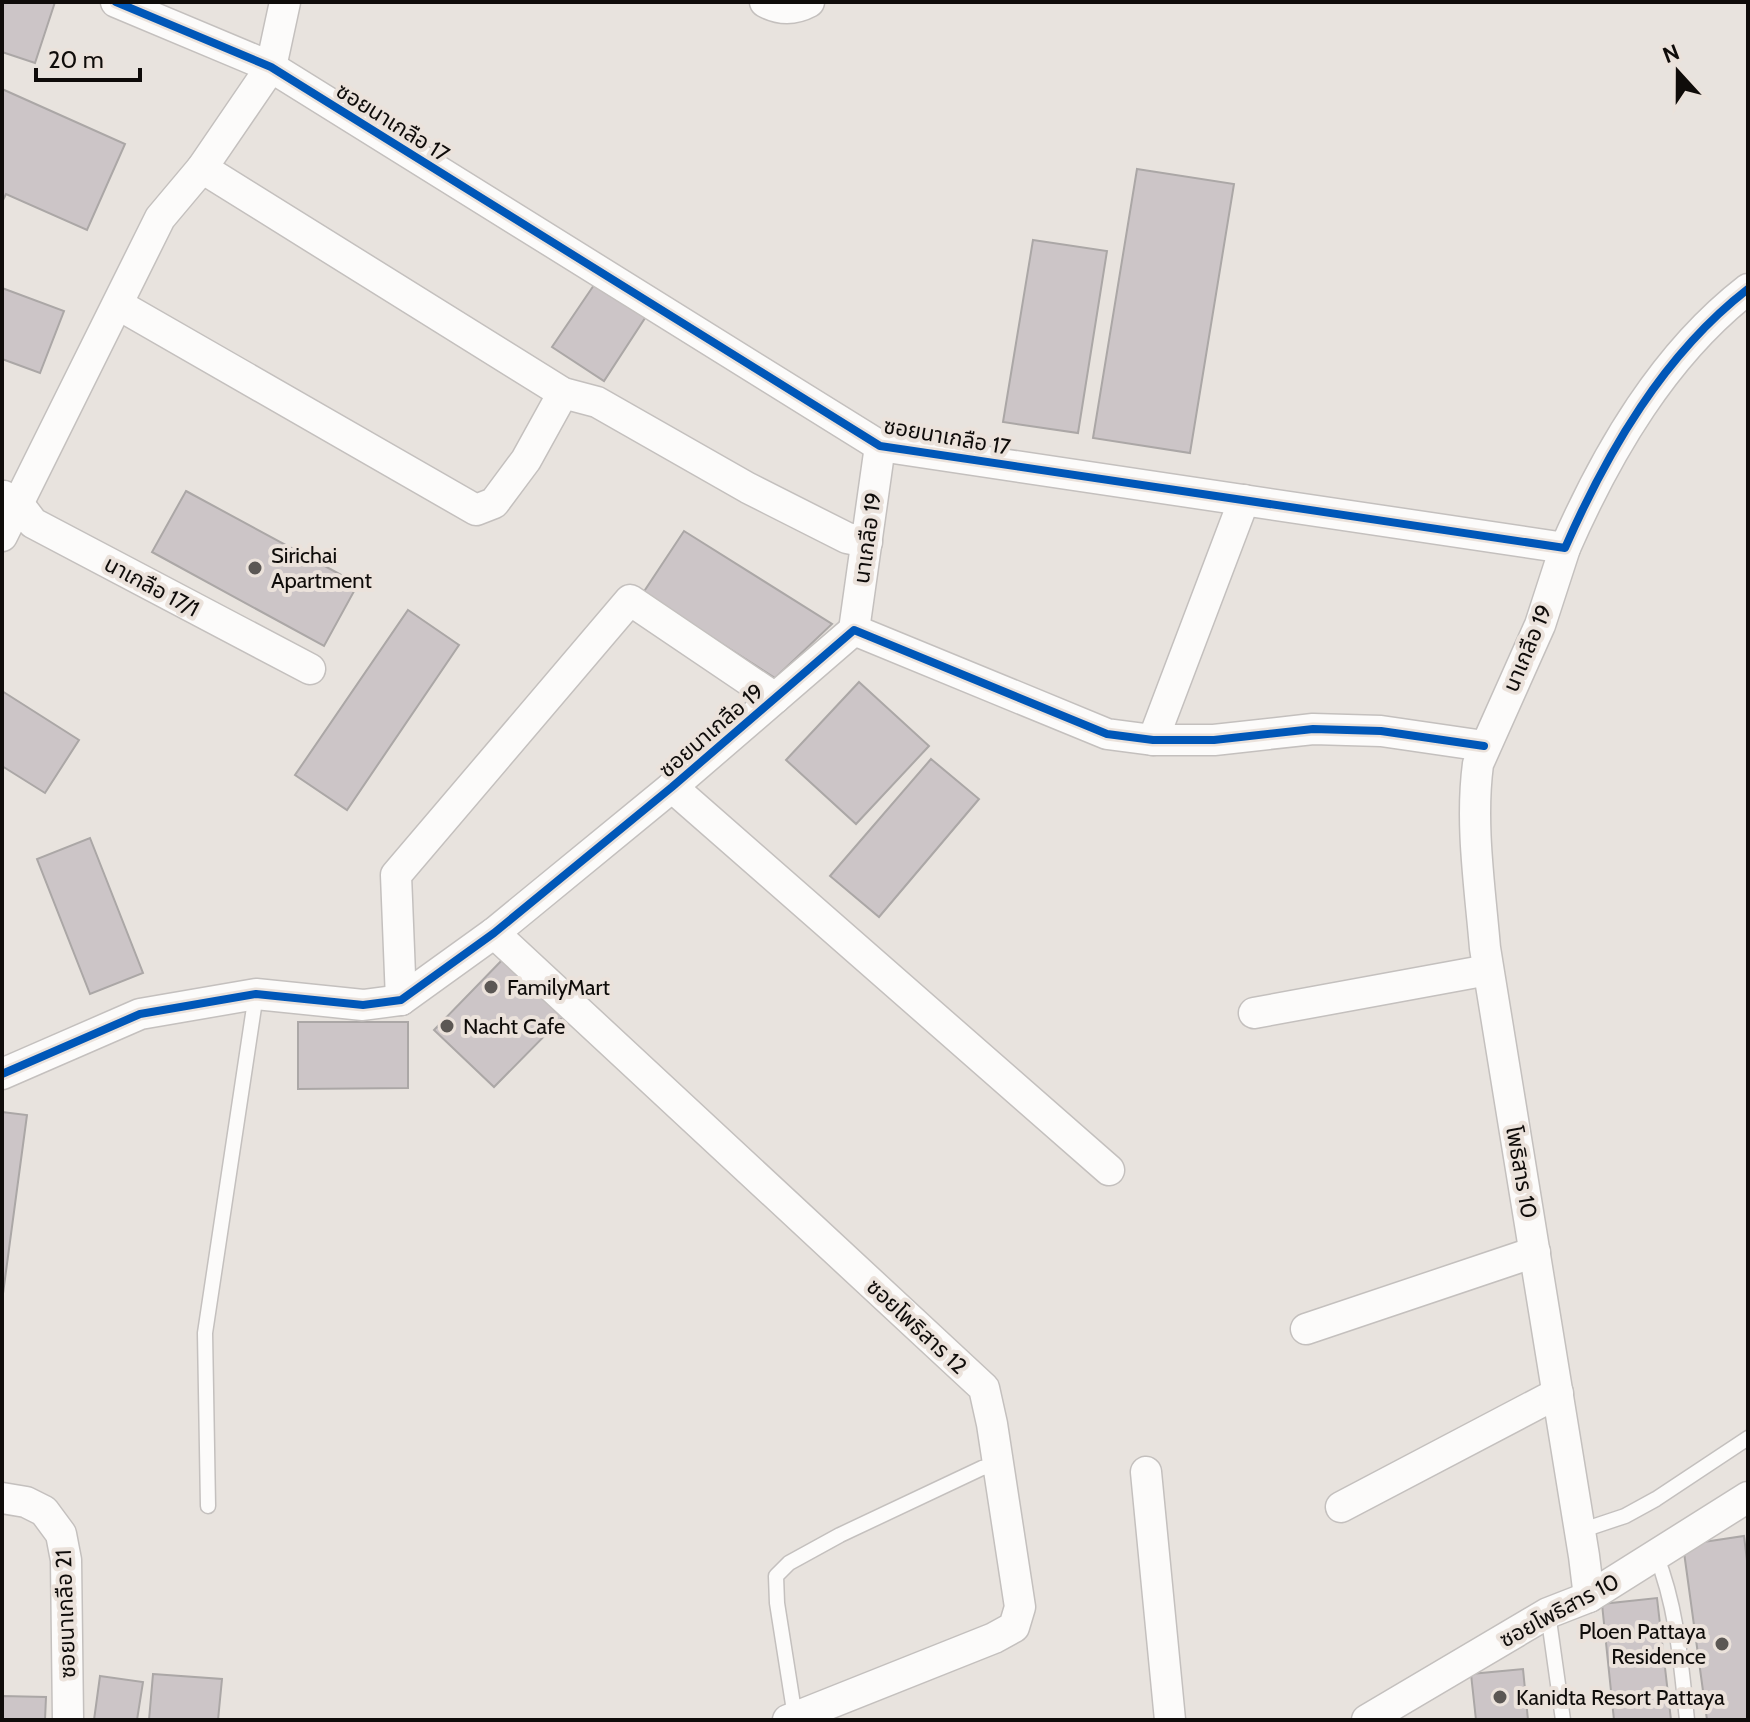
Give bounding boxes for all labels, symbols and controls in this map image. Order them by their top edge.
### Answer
scale bar [36,32,140,82]
north arrow [1638,32,1718,112]
text: N [1659,38,1683,69]
text: 20 m [48,45,104,74]
street label: ซอยนาเกลือ 17 [331,77,454,168]
street label: ซอยนาเกลือ 17 [881,412,1012,461]
street label: นาเกลือ 19 [848,491,887,585]
place label: Sirichai Apartment [271,542,372,594]
street label: นาเกลือ 17/1 [100,550,204,623]
marker: Sirichai Apartment [246,559,264,577]
street label: นาเกลือ 19 [1497,601,1558,696]
street label: ซอยนาเกลือ 19 [653,678,769,783]
place label: FamilyMart [507,974,611,1001]
marker: FamilyMart [482,978,500,996]
place label: Nacht Cafe [463,1013,565,1040]
marker: Nacht Cafe [438,1017,456,1035]
street label: โพธิสาร 10 [1500,1124,1543,1220]
street label: ซอยโพธิสาร 12 [861,1273,972,1380]
street label: ซอยนาเกลือ 21 [50,1549,81,1679]
street label: ซอยโพธิสาร 10 [1495,1568,1624,1653]
place label: Ploen Pattaya Residence [1579,1618,1706,1670]
marker: Ploen Pattaya Residence [1713,1635,1731,1653]
place label: Kanidta Resort Pattaya [1516,1684,1725,1711]
marker: Kanidta Resort Pattaya [1491,1688,1509,1706]

